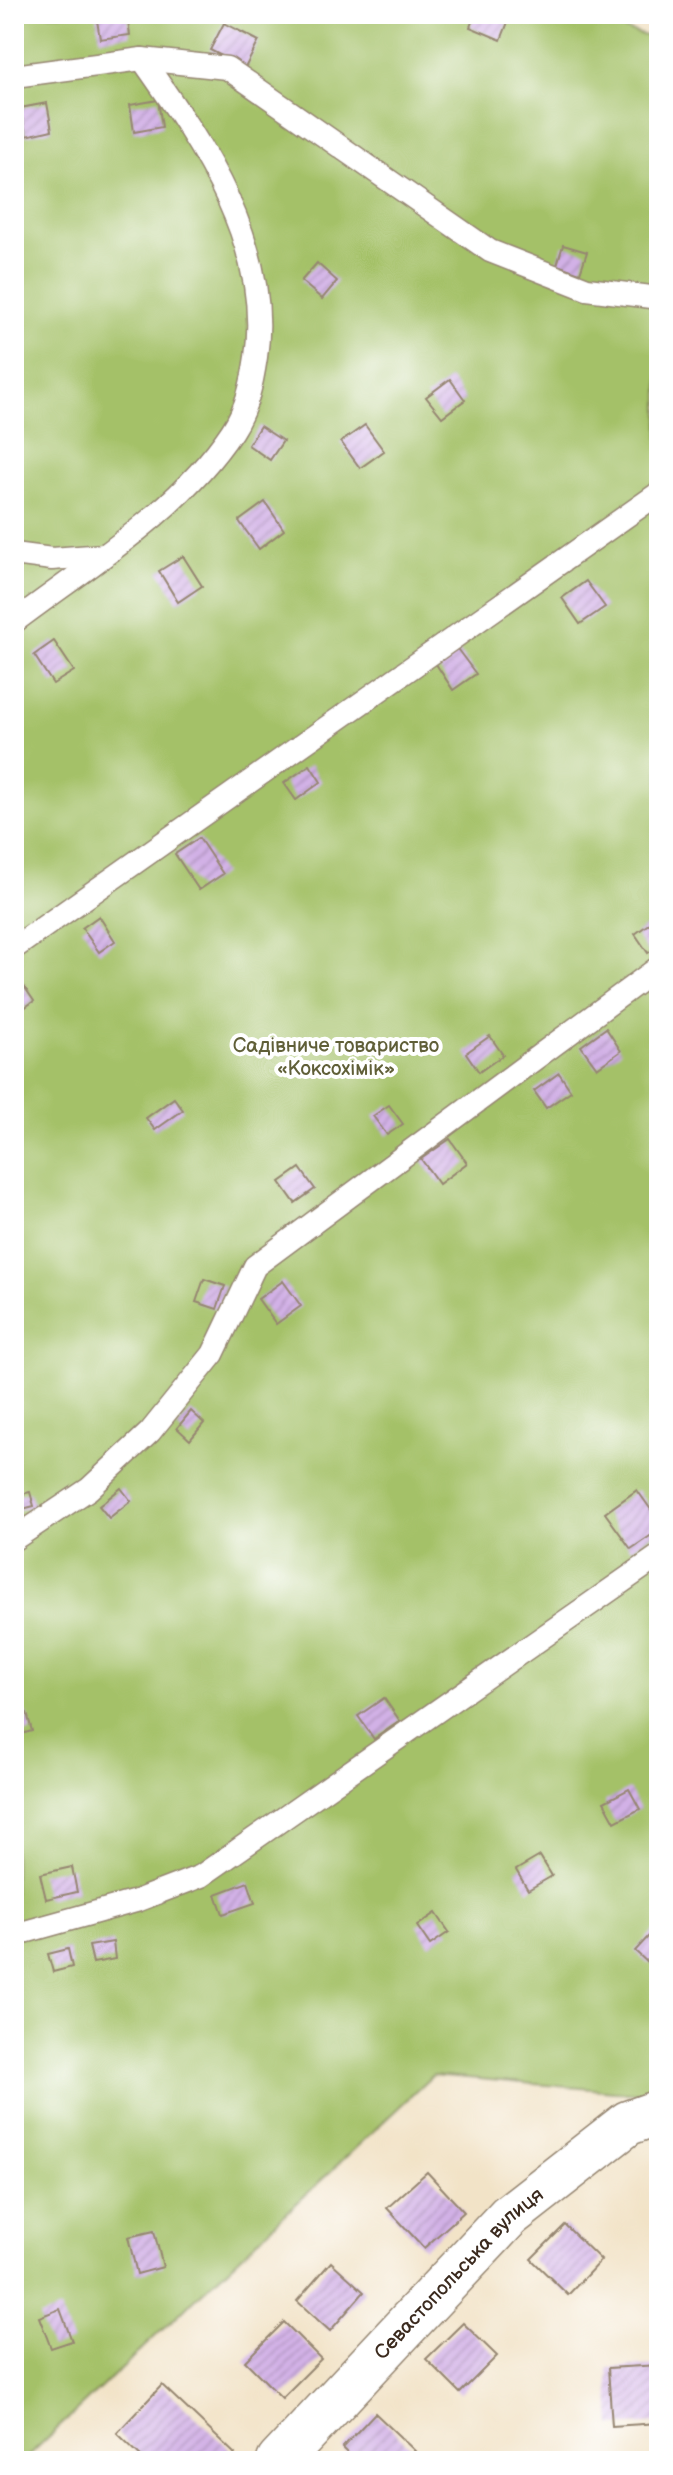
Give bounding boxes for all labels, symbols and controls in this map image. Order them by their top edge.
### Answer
park label: Садівниче товариство «Коксохімік» [233,1034,439,1081]
street label: Севастопольська вулиця [370,2183,548,2365]

